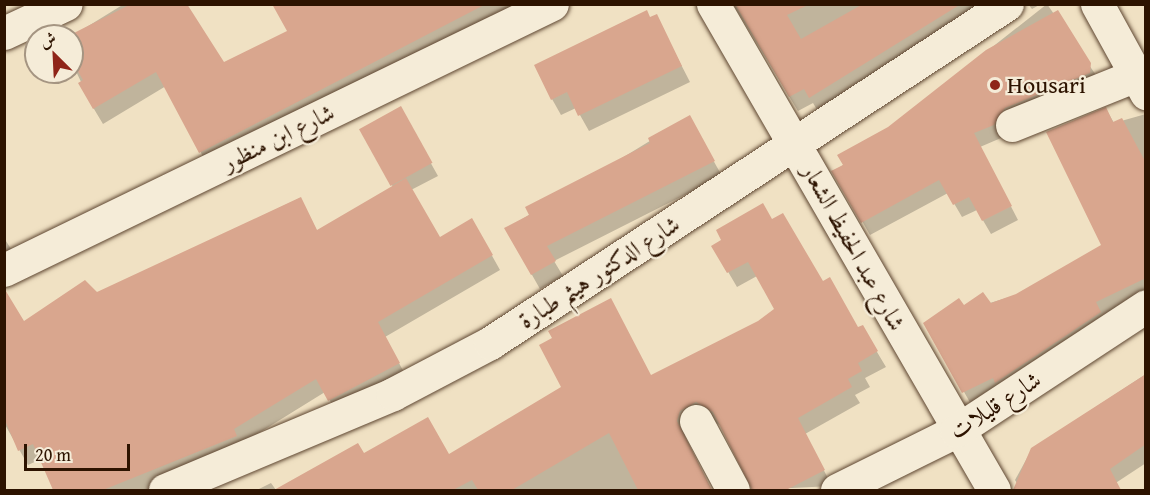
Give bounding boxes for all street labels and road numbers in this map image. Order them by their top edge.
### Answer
street label: شارع ابن منظور [217,97,339,177]
street label: شارع عبد الحفيظ الشعار [796,159,912,335]
street label: شارع الدكتور هيثم طبارة [513,209,685,335]
street label: شارع قليلات [944,365,1046,445]

